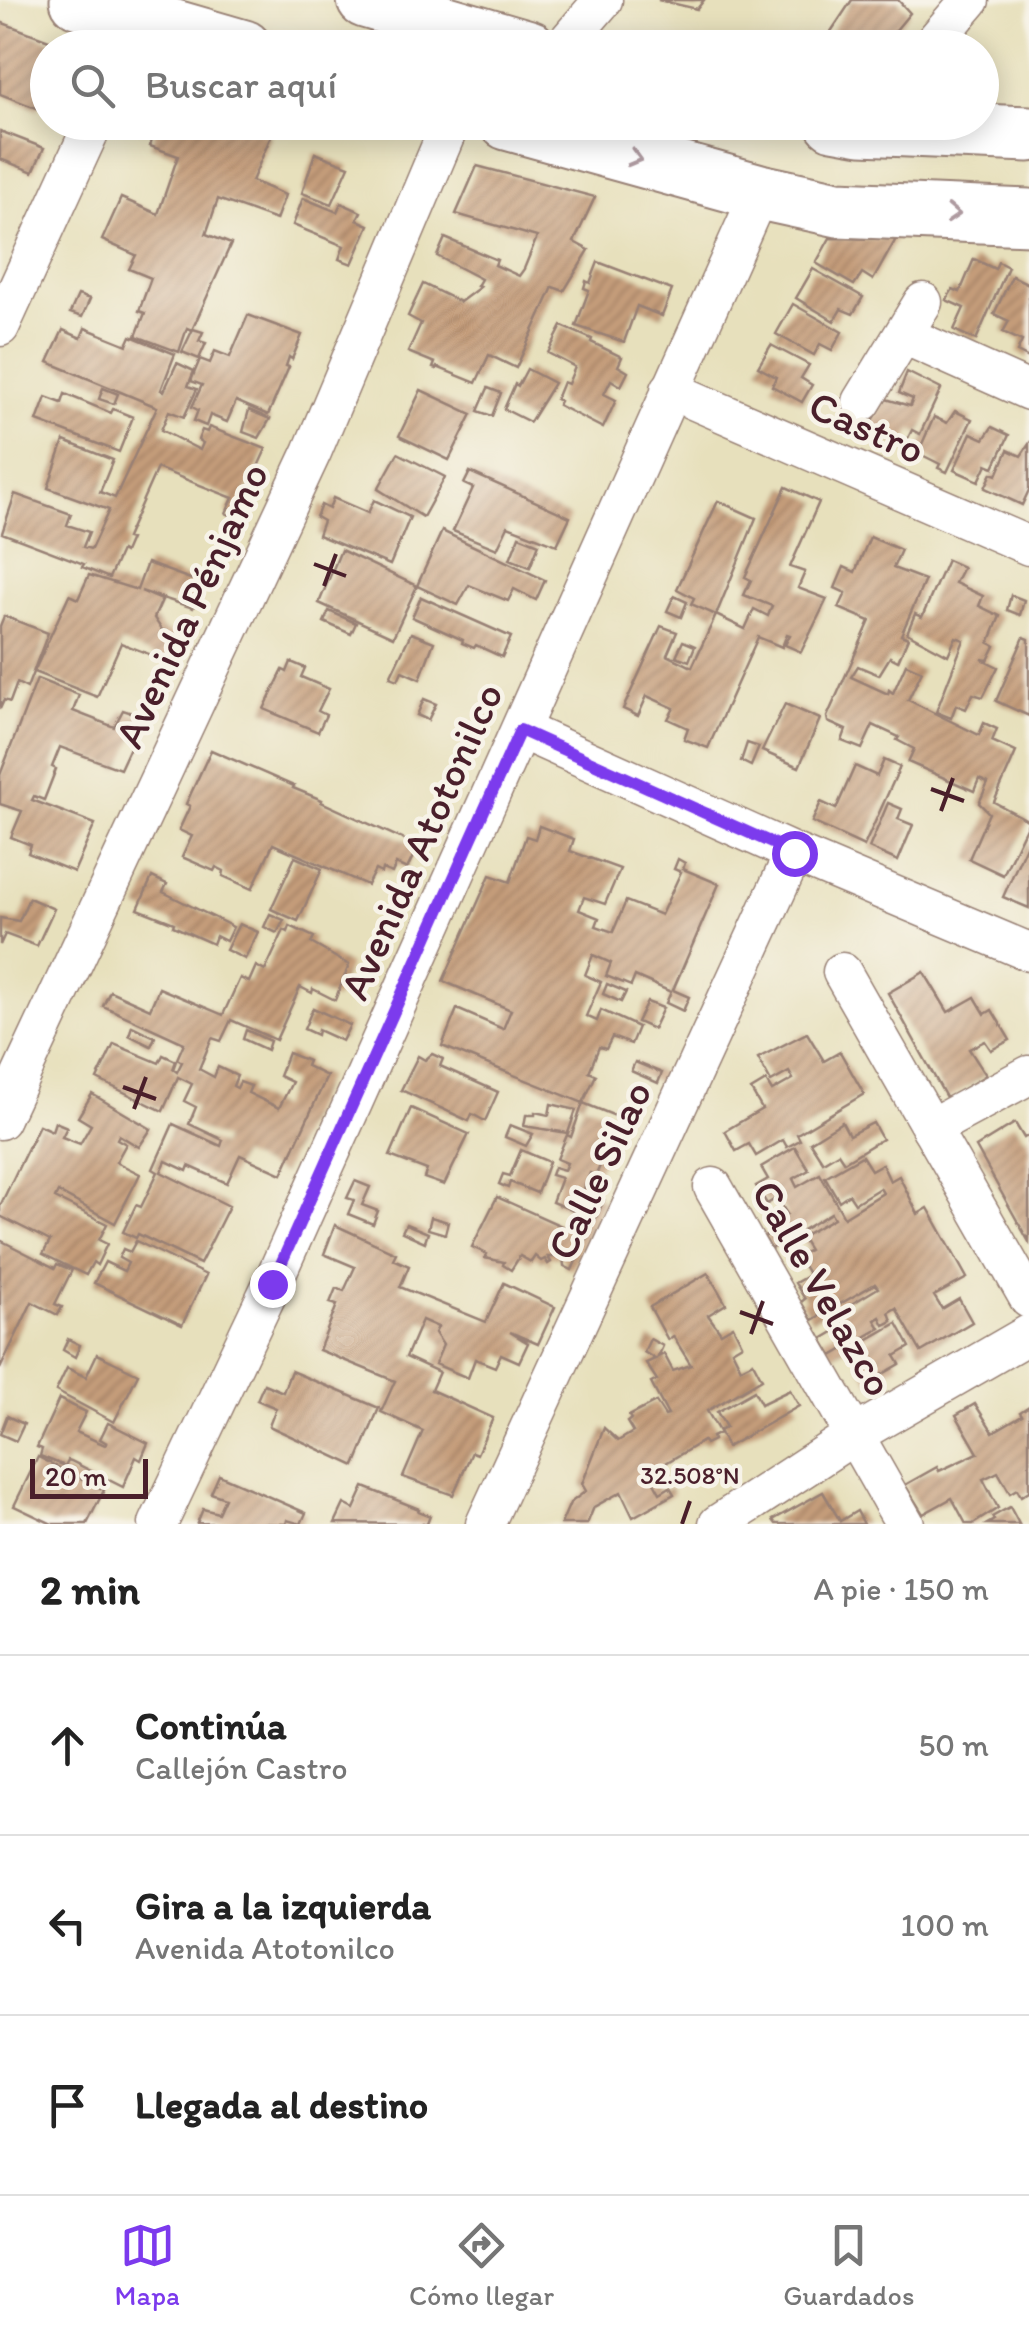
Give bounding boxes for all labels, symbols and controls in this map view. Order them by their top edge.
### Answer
search box [30,30,999,140]
icon: search [65,58,120,113]
text: Buscar aquí [145,62,337,108]
one-way arrow [626,146,643,167]
one-way arrow [946,203,962,224]
street label: Castro [801,379,933,475]
street label: Avenida Pénjamo [103,454,279,756]
street label: Avenida Atotonilco [328,675,514,1007]
route start [772,831,818,877]
street label: Calle Silao [535,1072,663,1268]
street label: Calle Velazco [741,1171,905,1405]
route end [250,1262,296,1308]
scale bar [30,1454,148,1498]
text: 20 m [45,1459,107,1493]
text: 32.508°N [640,1460,740,1490]
text: 2 min [40,1564,140,1615]
text: A pie · 150 m [813,1570,989,1608]
text: Continúa [135,1703,287,1749]
icon: ahead [40,1718,95,1773]
text: 50 m [918,1726,989,1764]
text: Callejón Castro [135,1749,348,1787]
text: Gira a la izquierda [135,1883,431,1929]
icon: left [40,1898,95,1953]
text: 100 m [901,1906,989,1944]
text: Avenida Atotonilco [135,1929,395,1967]
icon: arrive [40,2078,95,2133]
text: Llegada al destino [135,2082,428,2128]
tab: Mapa [115,2218,180,2312]
tab: Cómo llegar [409,2218,554,2312]
tab: Guardados [783,2218,914,2312]

